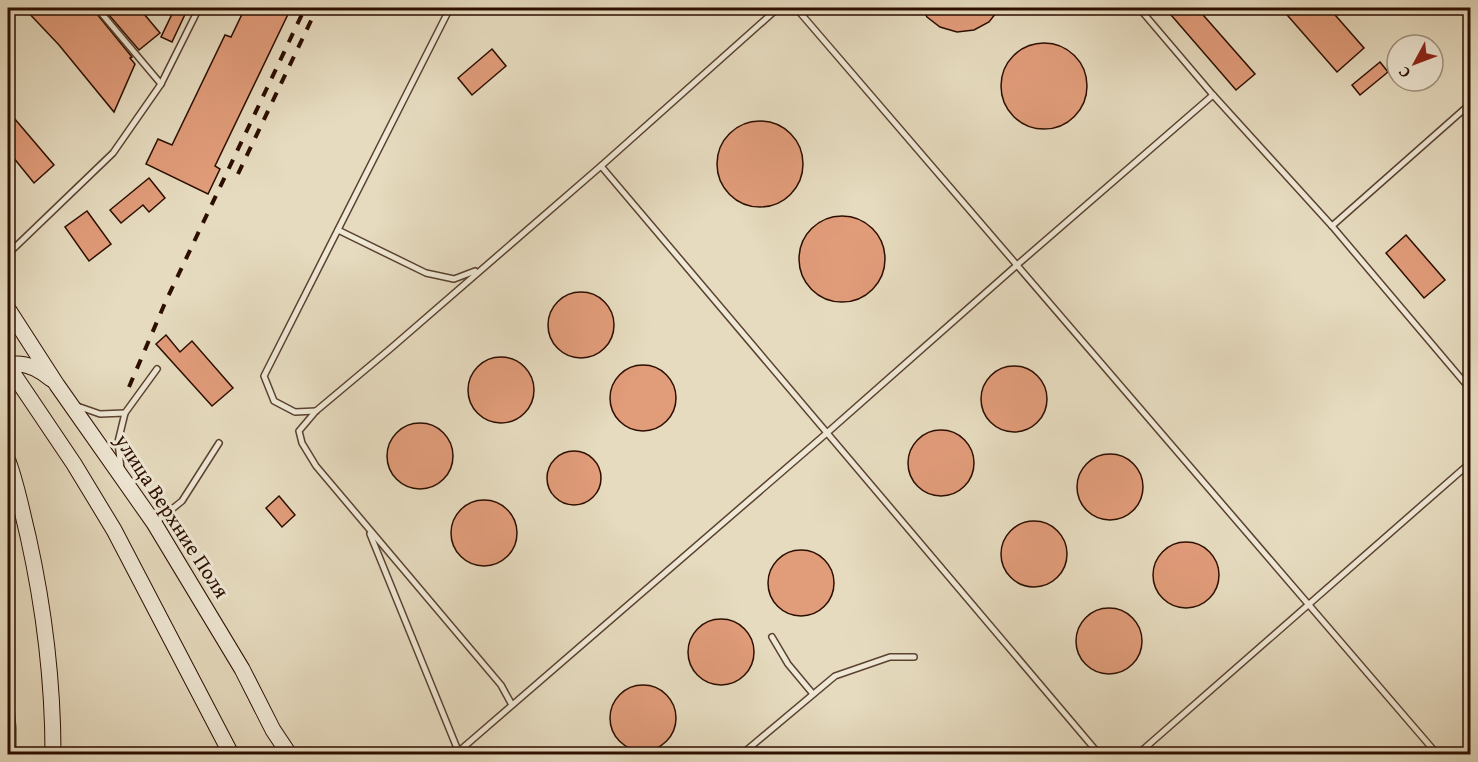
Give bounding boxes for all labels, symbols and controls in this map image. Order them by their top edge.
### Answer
north arrow [1385,33,1445,93]
text: С [1392,62,1416,84]
street label: улица Верхние Поля [107,426,238,604]

